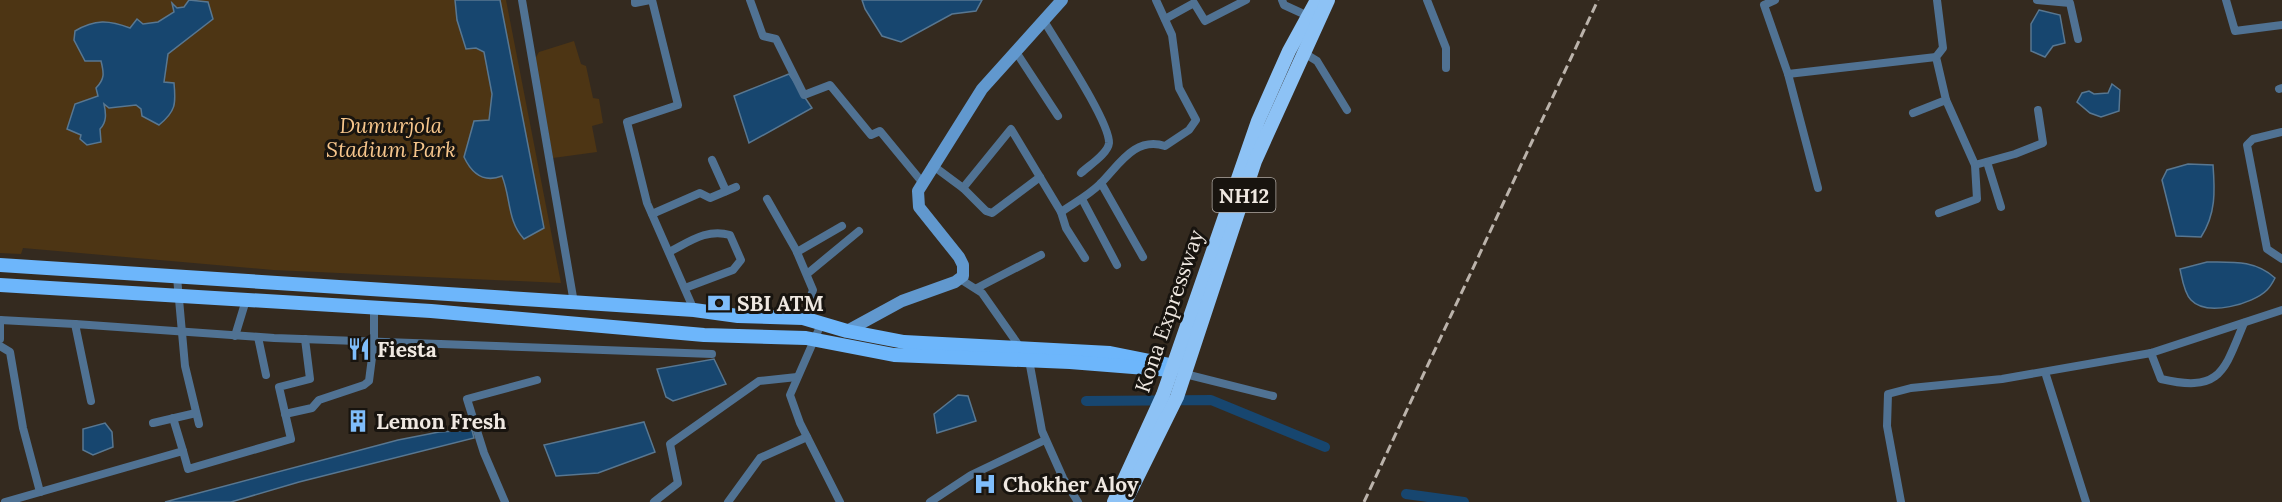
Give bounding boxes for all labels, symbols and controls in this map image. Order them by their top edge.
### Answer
park label: Dumurjola Stadium Park [326,112,456,163]
road number: NH12 [1212,178,1276,212]
street label: Kona Expressway [1129,226,1209,396]
bank icon: SBI ATM [706,290,732,316]
place label: SBI ATM [737,290,824,317]
restaurant icon: Fiesta [346,336,372,362]
place label: Fiesta [377,336,437,363]
building icon: Lemon Fresh [345,408,371,434]
place label: Lemon Fresh [376,408,506,435]
hospital icon: Chokher Aloy [972,471,998,497]
place label: Chokher Aloy [1003,471,1139,498]

